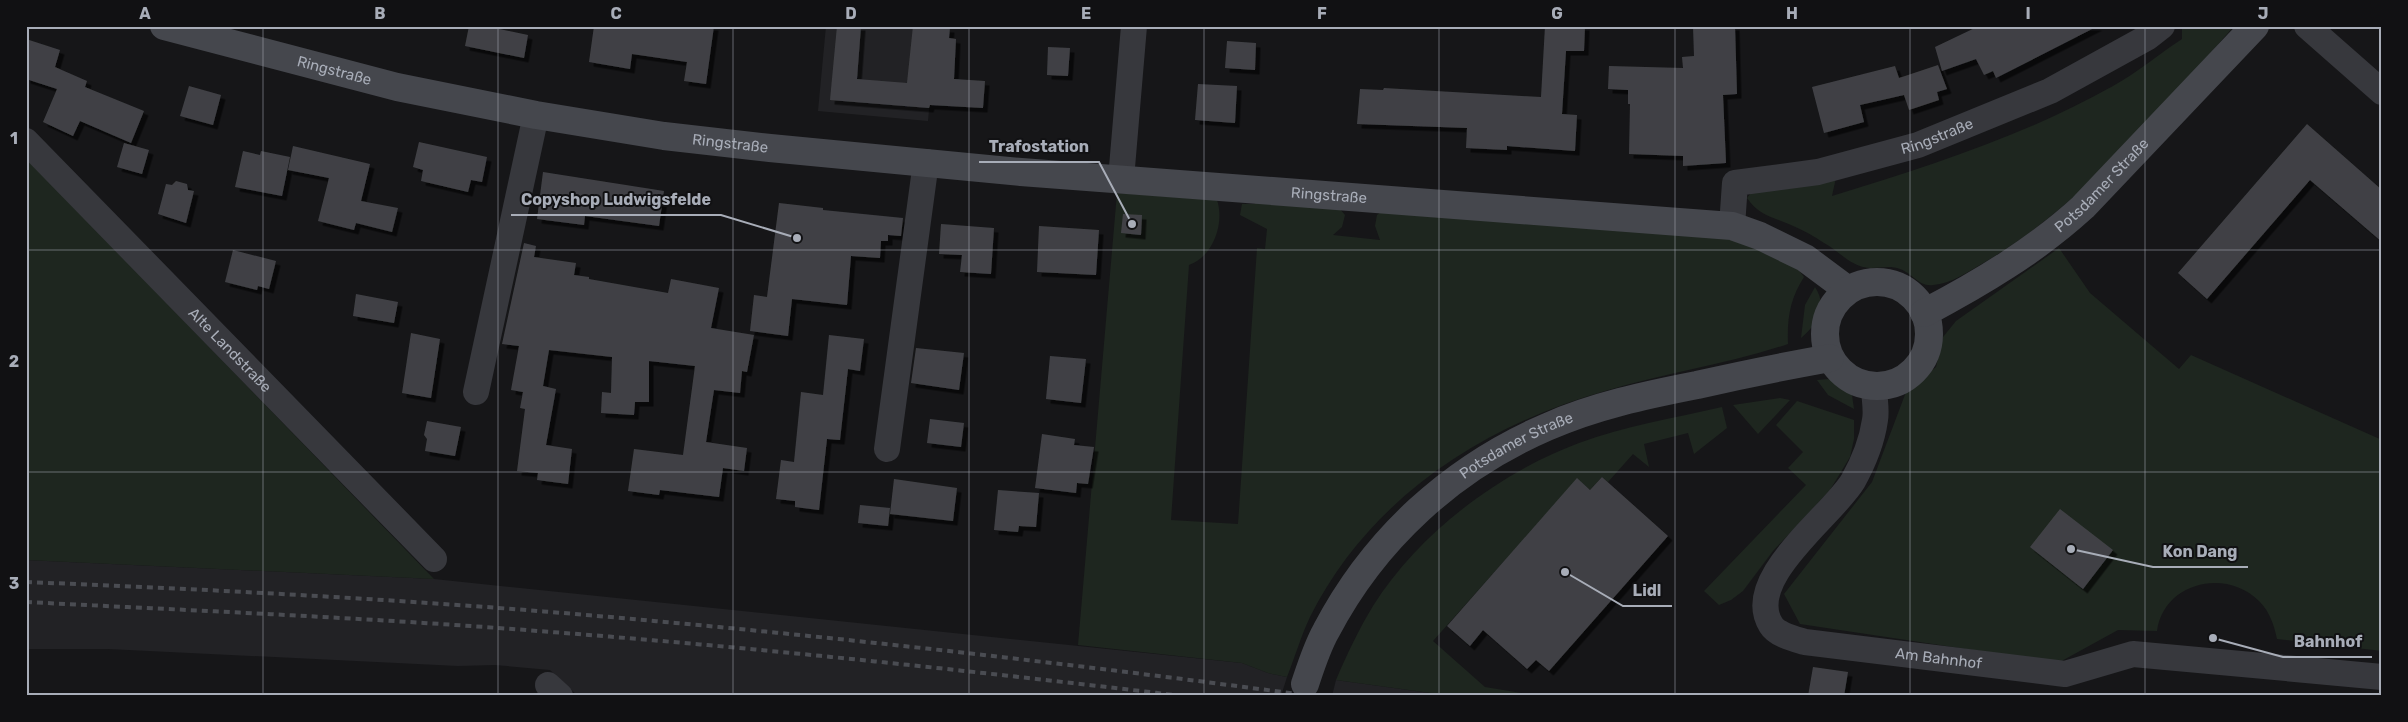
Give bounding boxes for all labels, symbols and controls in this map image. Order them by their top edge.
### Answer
text: A [139,4,151,23]
text: B [374,4,386,23]
text: C [610,4,622,23]
text: D [845,4,857,23]
text: E [1081,4,1091,23]
text: F [1317,4,1327,23]
text: G [1551,4,1563,23]
text: H [1786,4,1798,23]
text: I [2025,4,2031,23]
text: J [2258,4,2268,23]
street label: Ringstraße [295,52,373,89]
street label: Ringstraße [1899,114,1976,158]
text: 1 [10,129,18,148]
street label: Ringstraße [691,130,769,157]
callout: Trafostation [979,131,1099,162]
street label: Potsdamer Straße [2051,135,2152,236]
text: Trafostation [989,137,1089,156]
callout: Copyshop Ludwigsfelde [511,184,721,215]
street label: Ringstraße [1290,184,1368,207]
text: Copyshop Ludwigsfelde [521,190,711,209]
street label: Alte Landstraße [185,304,275,396]
text: 2 [9,352,19,371]
street label: Potsdamer Straße [1456,408,1575,483]
callout: Kon Dang [2153,536,2248,567]
text: Kon Dang [2163,542,2237,561]
text: 3 [9,574,19,593]
callout: Lidl [1623,575,1672,606]
text: Lidl [1633,581,1661,600]
callout: Bahnhof [2283,626,2372,657]
text: Bahnhof [2294,632,2363,651]
street label: Am Bahnhof [1894,644,1983,673]

